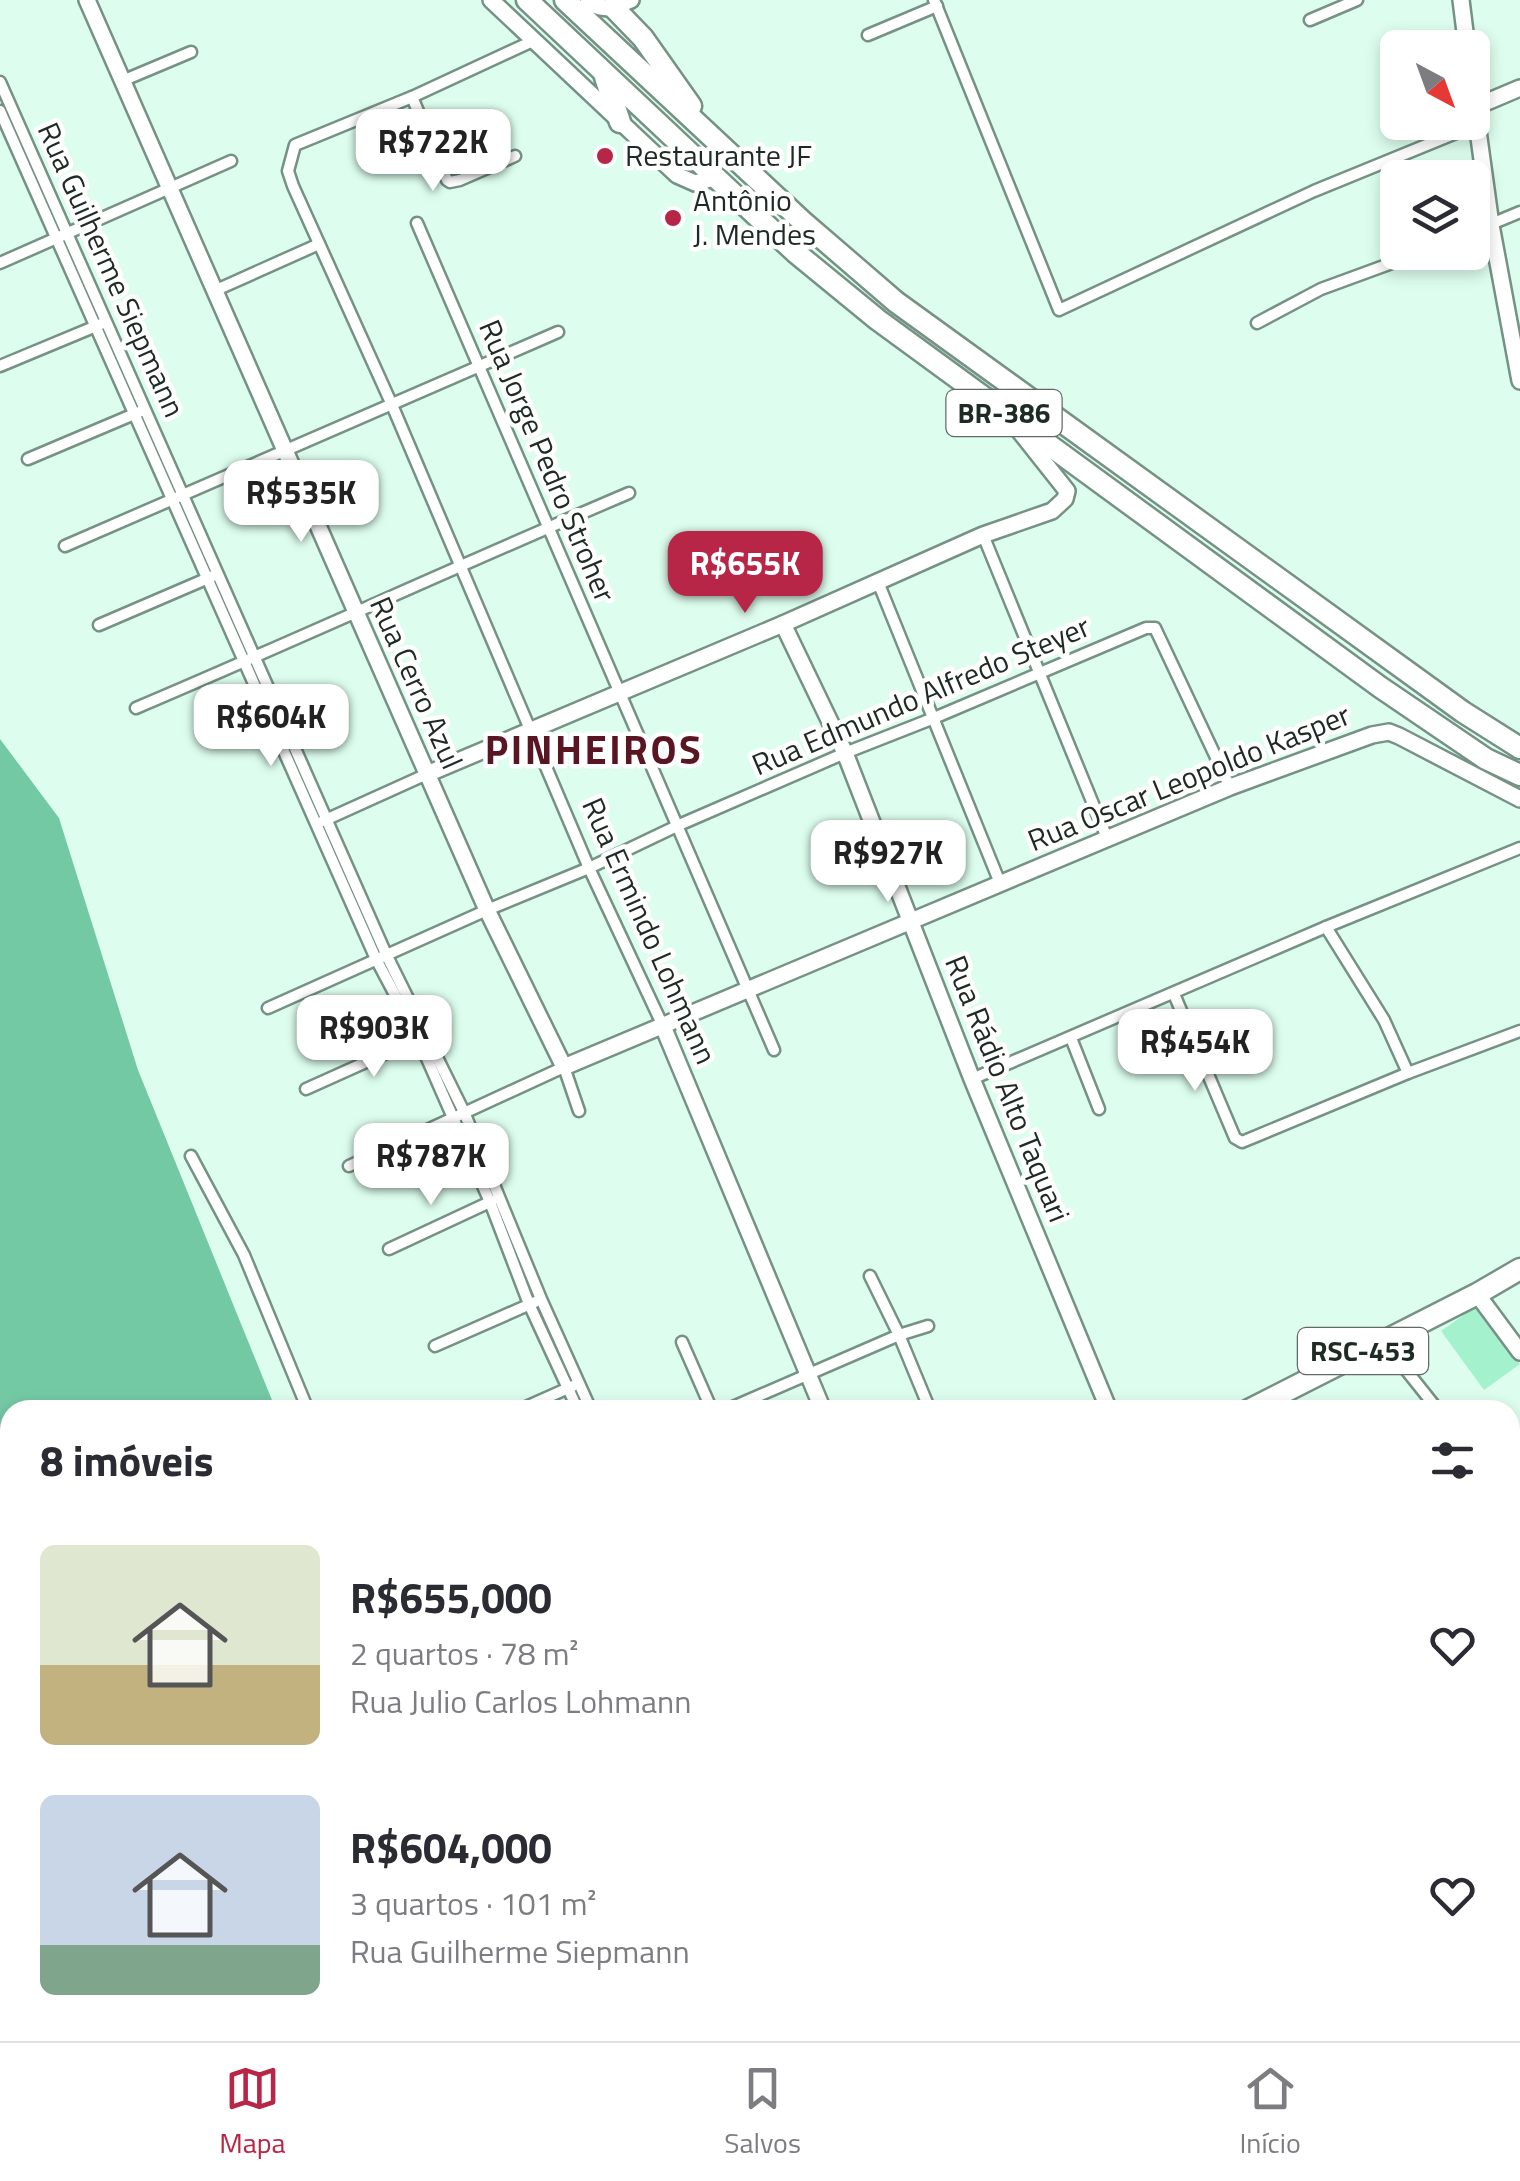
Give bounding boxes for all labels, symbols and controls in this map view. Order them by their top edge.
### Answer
north arrow [1380,30,1490,140]
map controls [1380,30,1490,270]
pin: R$722K [352,109,514,194]
street label: Rua Guilherme Siepmann [26,115,198,424]
text: R$722K [378,117,488,165]
place label: Restaurante JF [625,132,812,178]
marker: Restaurante JF [594,145,616,167]
button: layers [1380,160,1490,270]
place label: Antônio J. Mendes [693,177,816,257]
marker: Antônio J. Mendes [662,207,684,229]
street label: Rua Jorge Pedro Stroher [468,312,628,609]
road number: BR-386 [946,390,1062,436]
pin: R$535K [220,460,382,545]
text: R$535K [246,468,356,516]
pin: R$655K [664,531,826,616]
text: R$655K [690,539,800,587]
street label: Rua Cerro Azul [358,589,475,776]
street label: Rua Edmundo Alfredo Steyer [745,603,1097,787]
pin: R$604K [190,684,352,769]
street label: Rua Oscar Leopoldo Kasper [1020,691,1357,863]
text: R$604K [216,692,326,740]
district label: PINHEIROS [485,719,703,780]
street label: Rua Ermindo Lohmann [570,790,729,1071]
pin: R$927K [807,820,969,905]
text: R$927K [833,828,943,876]
street label: Rua Rádio Alto Taquari [933,948,1082,1229]
pin: R$903K [293,995,455,1080]
text: R$903K [319,1003,429,1051]
pin: R$454K [1114,1009,1276,1094]
text: R$454K [1140,1017,1250,1065]
pin: R$787K [350,1123,512,1208]
text: R$787K [376,1131,486,1179]
road number: RSC-453 [1298,1328,1428,1374]
text: 8 imóveis [40,1428,214,1492]
icon: filters [1425,1433,1480,1488]
text: R$655,000 [350,1565,552,1629]
icon: home [120,1585,240,1705]
icon: heart [1425,1618,1480,1673]
text: 2 quartos · 78 m² [350,1629,579,1677]
text: Rua Julio Carlos Lohmann [350,1677,691,1725]
text: R$604,000 [350,1815,552,1879]
icon: home [120,1835,240,1955]
icon: heart [1425,1868,1480,1923]
text: 3 quartos · 101 m² [350,1879,596,1927]
text: Rua Guilherme Siepmann [350,1927,690,1975]
tab: Mapa [219,2061,286,2164]
tab: Salvos [724,2061,801,2164]
tab: Início [1239,2061,1301,2164]

